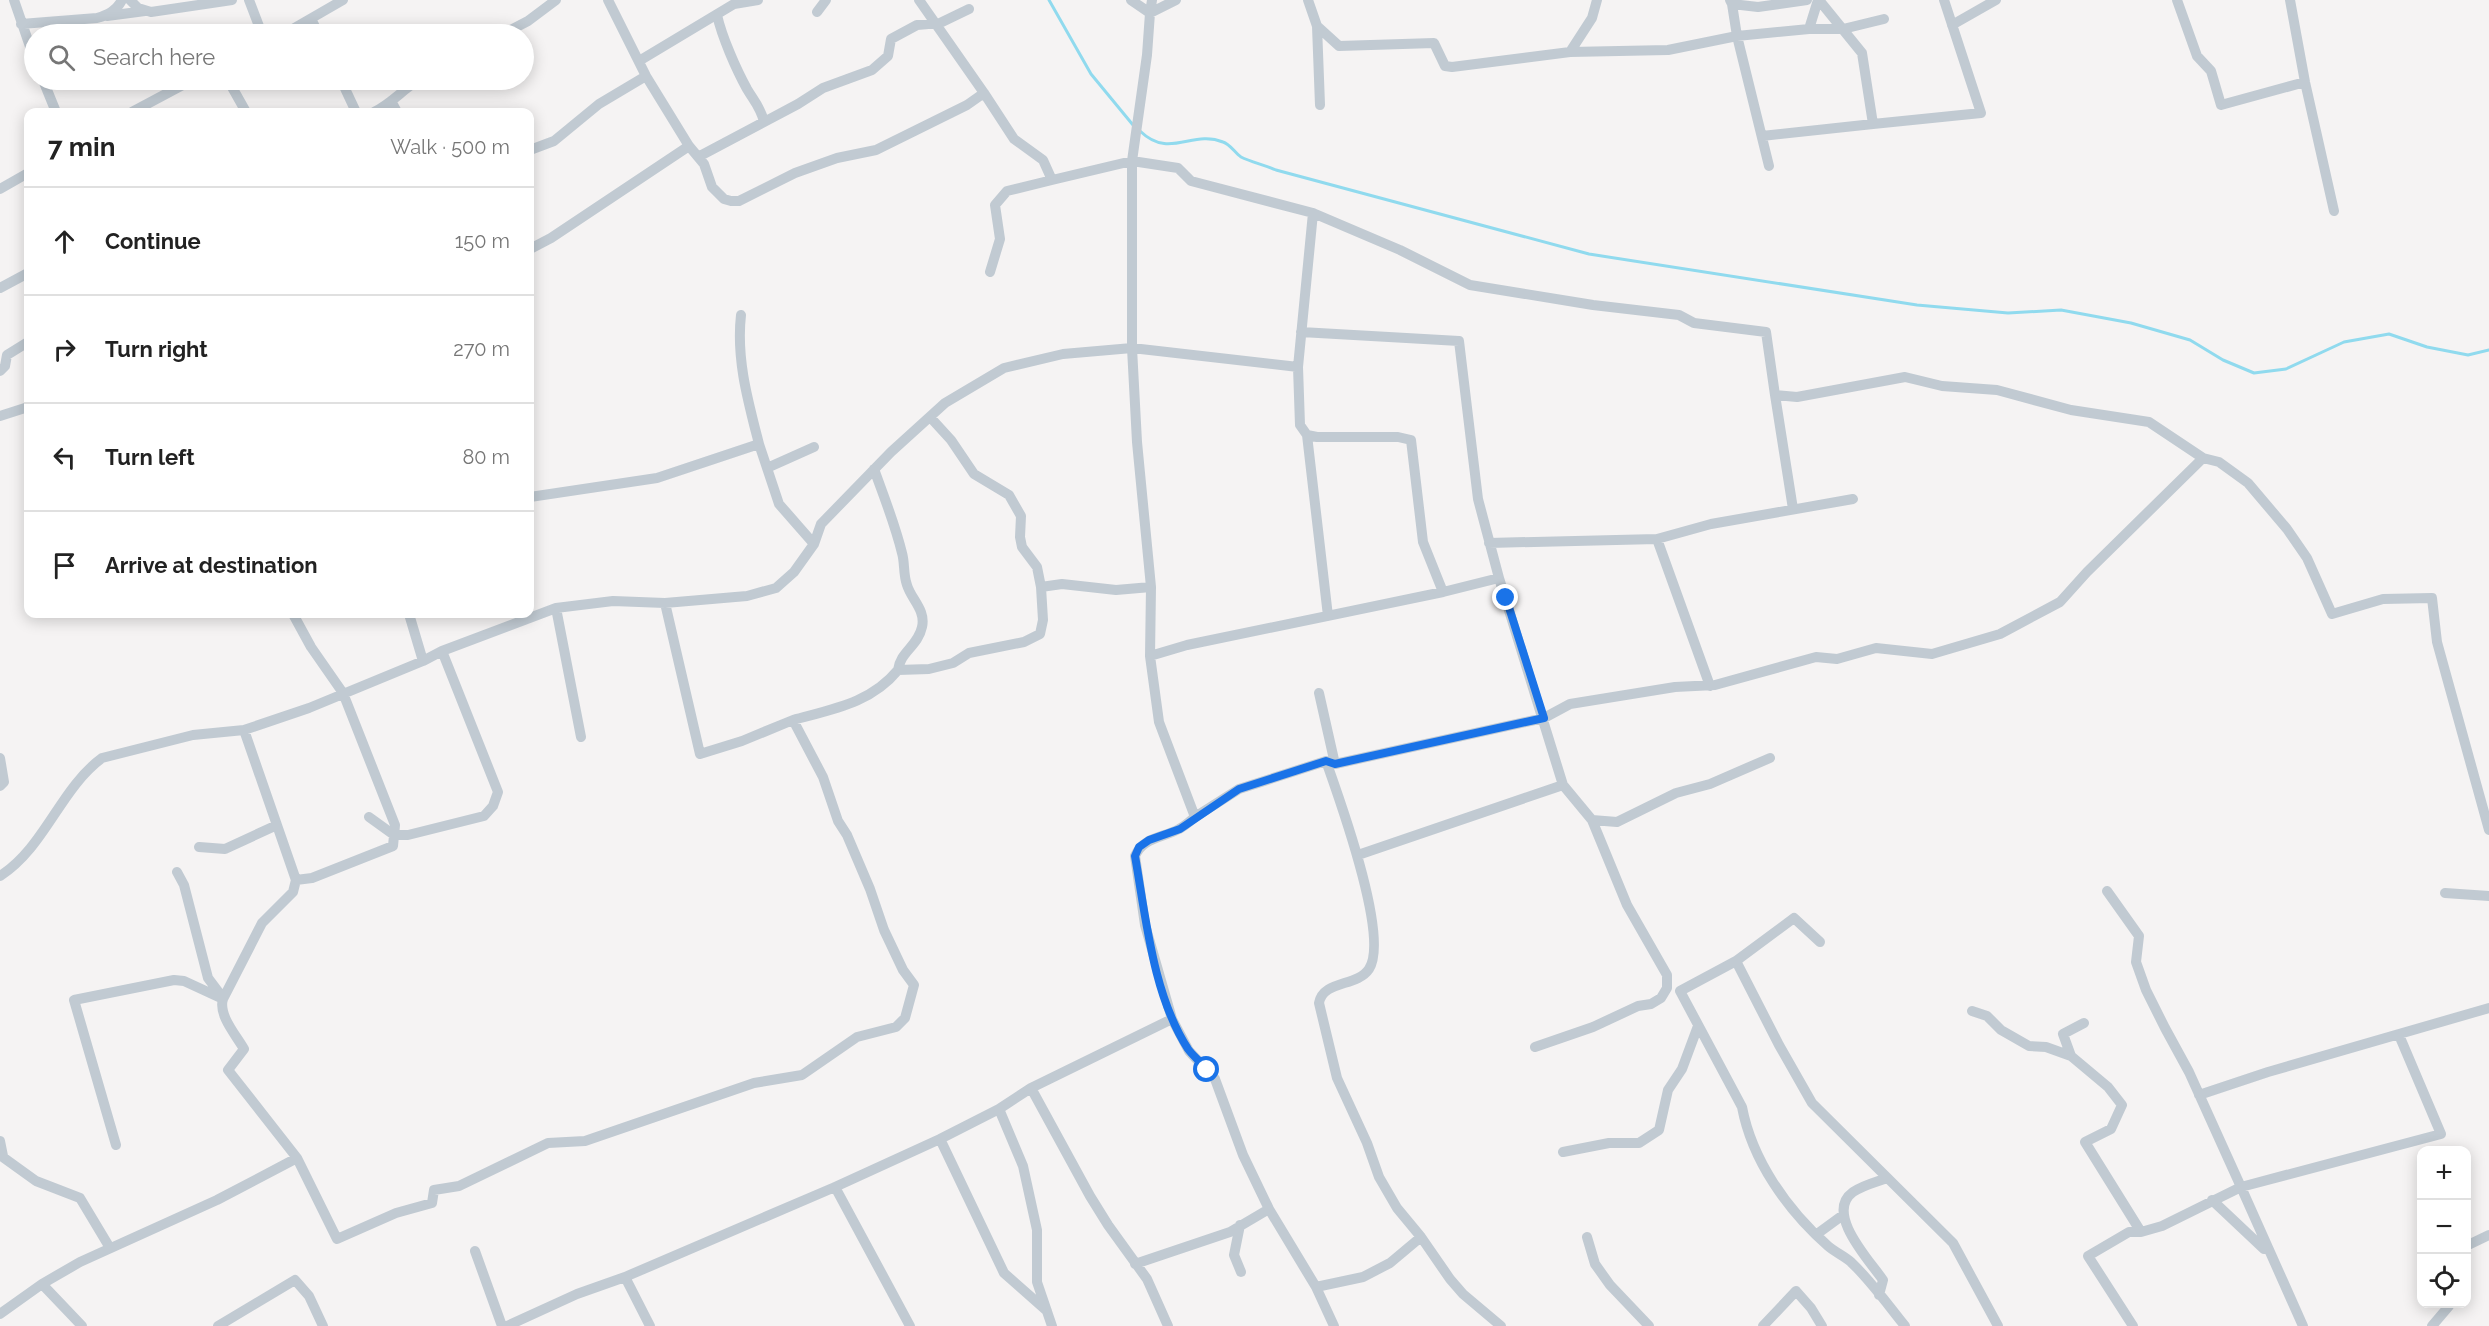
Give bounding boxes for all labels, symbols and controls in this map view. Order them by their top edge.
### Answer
search box [24,24,534,90]
icon: search [45,41,78,74]
text: Search here [93,44,215,70]
text: 7 min [48,132,115,162]
text: Walk · 500 m [390,135,510,159]
icon: ahead [48,225,81,258]
text: Continue [105,228,201,254]
text: 150 m [455,229,510,253]
icon: right [48,333,81,366]
text: Turn right [105,336,208,362]
text: 270 m [453,337,510,361]
icon: left [48,441,81,474]
text: Turn left [105,444,195,470]
text: 80 m [462,445,510,469]
icon: arrive [48,549,81,582]
text: Arrive at destination [105,552,318,578]
route end [1492,584,1518,610]
route start [1193,1056,1219,1082]
map controls [2417,1146,2471,1308]
button: + [2417,1146,2471,1200]
button: − [2417,1200,2471,1254]
button: locate [2417,1254,2471,1308]

